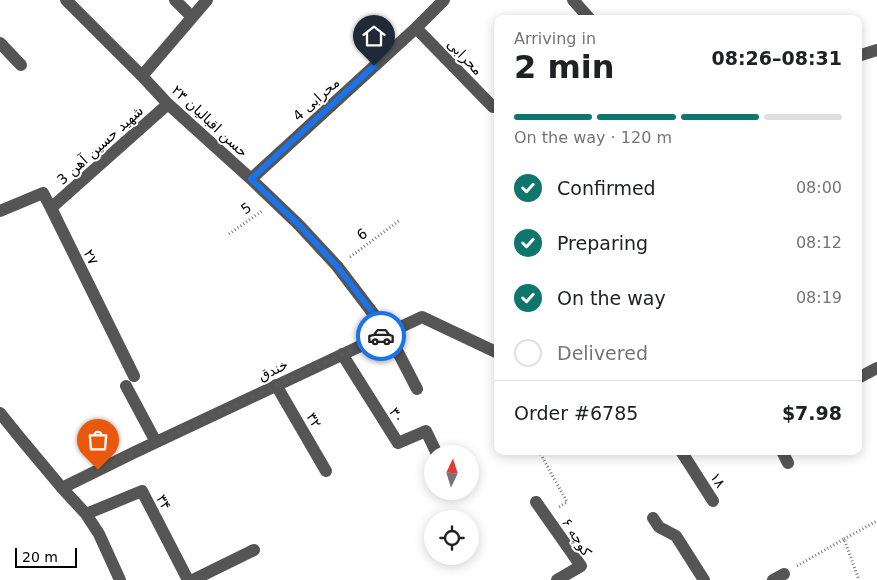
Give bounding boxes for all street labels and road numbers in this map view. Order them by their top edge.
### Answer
street label: محرابی [443,36,486,79]
street label: محرابی 4 [289,74,343,125]
street label: ۲۳ حسن اقبالیان [168,82,251,161]
street label: شهید حسین آهن 3 [54,102,147,188]
street label: 5 [238,199,254,217]
street label: 6 [354,225,370,243]
street label: ۲۷ [81,247,102,268]
street label: خندق [256,356,291,385]
street label: ۳۰ [386,404,408,426]
street label: ۳۲ [303,409,325,431]
street label: ۱۸ [707,469,729,491]
street label: ۳۴ [153,492,175,512]
street label: کوچه ۶ [558,515,595,560]

